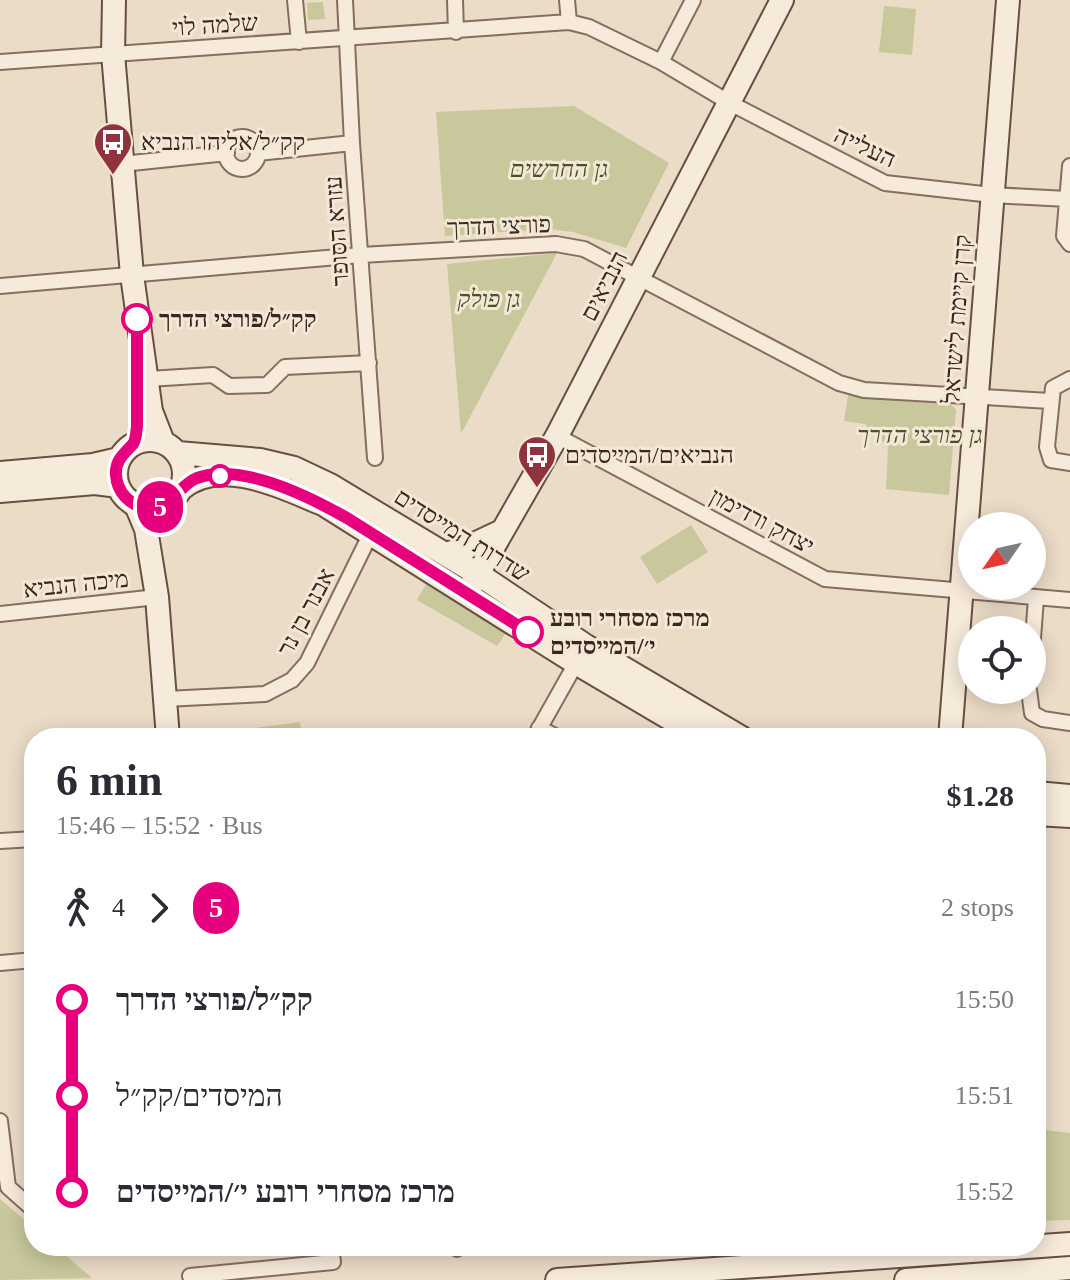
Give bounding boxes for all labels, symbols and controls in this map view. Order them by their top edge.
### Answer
street label: שלמה לוי [171,9,259,41]
bus stop icon: קק״ל/אליהו הנביא [92,121,134,176]
street label: העלייה [830,121,900,173]
place label: קק״ל/אליהו הנביא [141,129,305,155]
park label: גן החרשים [510,156,608,183]
street label: עזרא הסופר [320,175,354,287]
street label: פורצי הדרך [446,211,552,241]
street label: קרן קיימת לישראל [938,234,976,405]
street label: הנביאים [575,247,633,325]
park label: גן פולק [458,286,520,313]
marker: קק״ל/פורצי הדרך [122,304,152,334]
place label: קק״ל/פורצי הדרך [159,306,316,332]
park label: גן פורצי הדרך [857,422,983,449]
bus stop icon: הנביאים/המייסדים [516,434,558,489]
place label: הנביאים/המייסדים [565,442,734,468]
unlabelled marker [209,465,231,487]
line badge: 5 [134,481,186,533]
street label: שדרות המייסדים [390,483,534,587]
street label: יצחק ורדימון [705,483,819,559]
text: 5 [153,491,167,522]
north arrow [958,512,1046,600]
map controls [958,512,1046,704]
street label: אבנר בן נר [272,564,340,660]
street label: מיכה הנביא [22,566,130,602]
place label: מרכז מסחרי רובע י׳/המייסדים [550,605,710,659]
button: locate [958,616,1046,704]
marker: מרכז מסחרי רובע י׳/המייסדים [513,617,543,647]
text: 6 min [56,756,162,805]
text: $1.28 [947,779,1014,812]
text: 15:46 – 15:52 · Bus [56,811,263,840]
icon: walk [56,886,100,930]
icon: forward [137,886,181,930]
text: 5 [209,892,223,923]
text: 4 [112,893,125,922]
text: 2 stops [941,893,1014,922]
text: קק״ל/פורצי הדרך [116,983,313,1016]
text: 15:50 [955,985,1014,1014]
text: המיסדים/קק״ל [116,1079,283,1112]
text: 15:51 [955,1081,1014,1110]
text: מרכז מסחרי רובע י׳/המייסדים [116,1175,455,1208]
text: 15:52 [955,1177,1014,1206]

